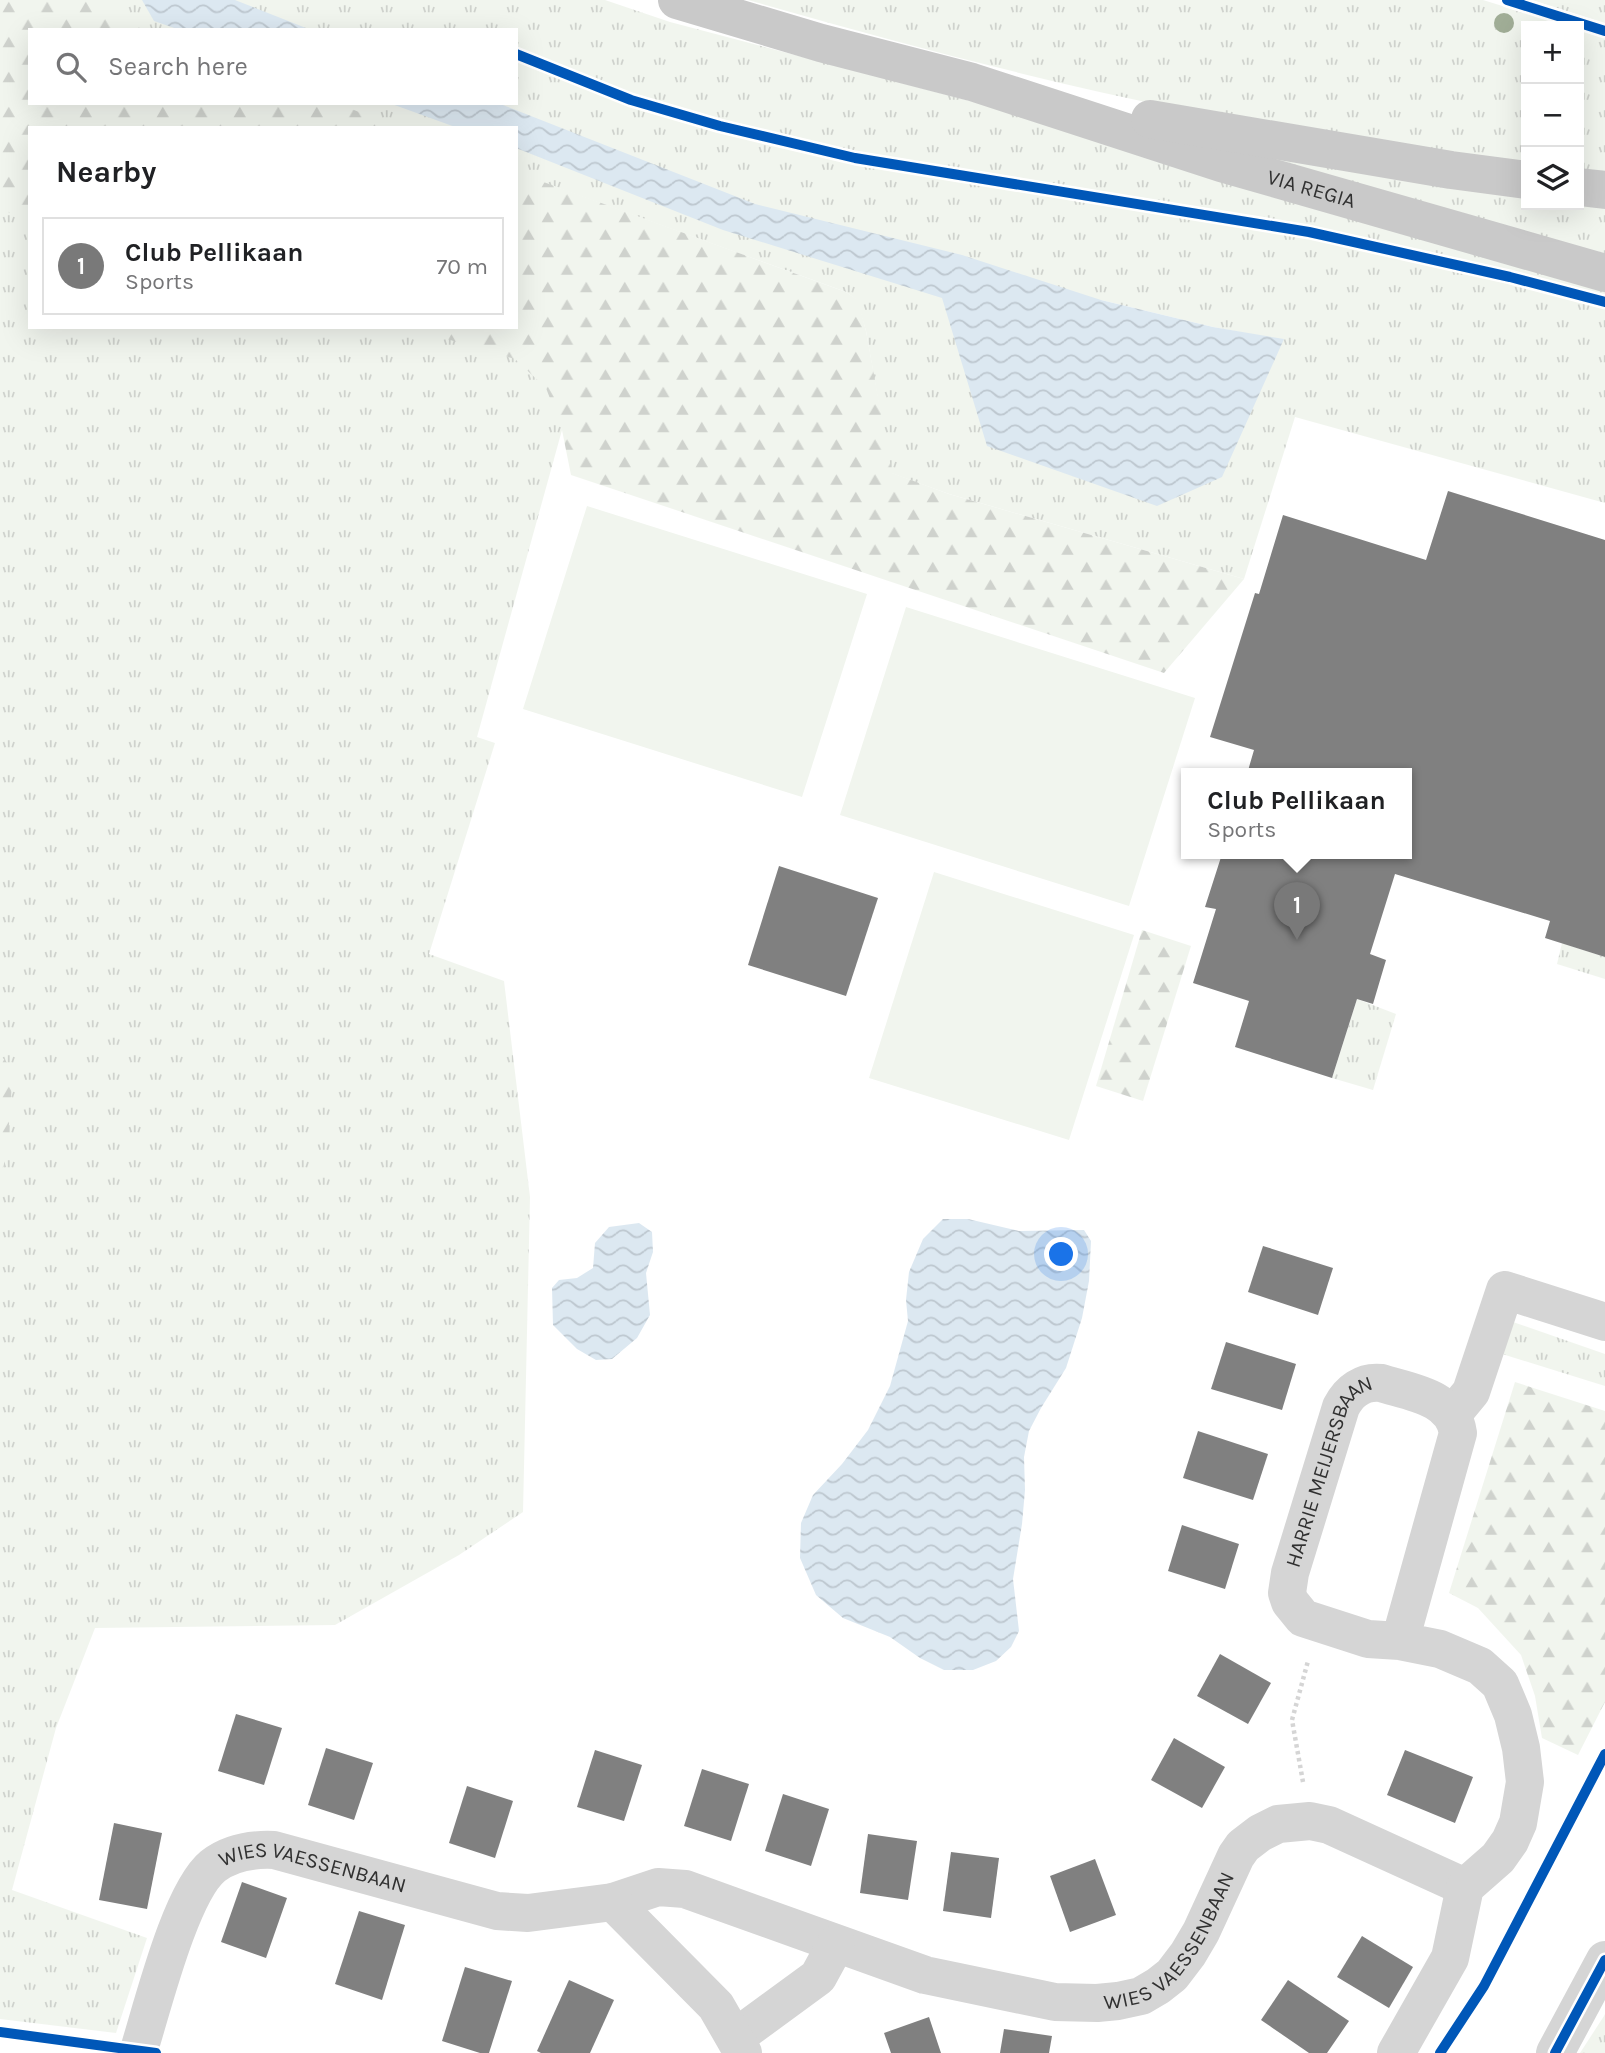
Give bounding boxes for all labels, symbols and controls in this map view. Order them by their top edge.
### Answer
map controls [1521,21,1584,210]
button: + [1521,21,1584,84]
search box [28,28,518,105]
icon: search [52,48,90,86]
text: Search here [108,51,248,82]
button: − [1521,84,1584,147]
button: layers [1521,147,1584,210]
text: Nearby [56,154,156,190]
street label: VIA REGIA [1264,165,1358,213]
text: Club Pellikaan [125,237,303,268]
text: 1 [77,253,85,280]
text: 70 m [437,253,488,280]
text: Sports [125,268,194,295]
popup [1181,768,1412,859]
text: Club Pellikaan [1207,785,1386,816]
text: Sports [1207,816,1276,843]
pin: 1 [1274,882,1320,940]
your location [1044,1237,1078,1271]
street label: HARRIE MEIJERSBAAN [1280,1371,1375,1570]
street label: WIES VAESSENBAAN [215,1838,409,1898]
street label: WIES VAESSENBAAN [1102,1868,1239,2014]

